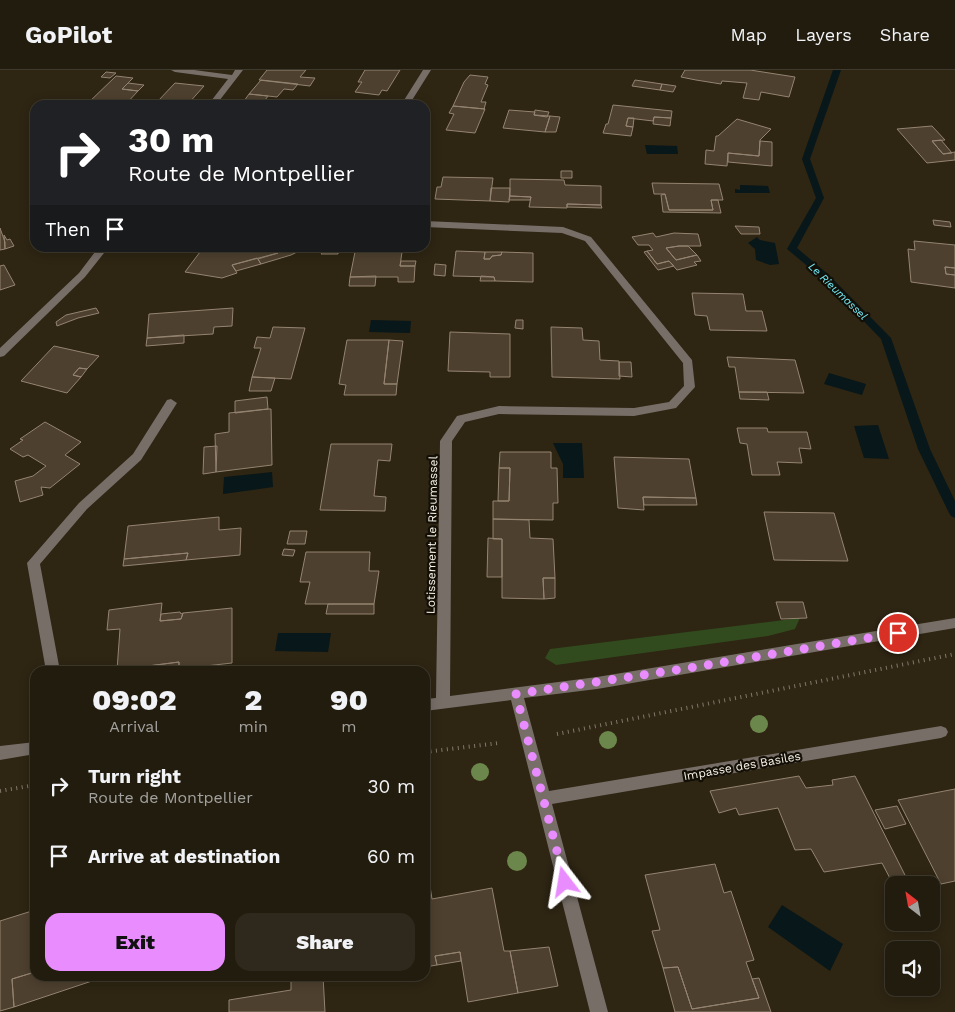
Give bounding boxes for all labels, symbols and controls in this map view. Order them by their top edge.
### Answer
text: GoPilot [25,21,112,49]
text: Map [730,24,767,45]
text: Layers [795,24,852,45]
text: Share [880,24,930,45]
text: 30 m [128,119,214,161]
icon: right [45,120,110,185]
text: Route de Montpellier [128,161,354,186]
icon: arrive [101,215,129,243]
text: Then [45,218,91,241]
water label: Le Rieumassel [806,260,870,323]
street label: Lotissement le Rieumassel [424,455,440,614]
pin [877,612,919,654]
icon: arrive [884,619,912,647]
text: 09:02 [92,682,177,717]
text: 2 [244,682,262,717]
text: 90 [330,682,368,717]
text: Arrival [109,717,159,736]
text: min [239,717,268,736]
text: m [341,717,357,736]
street label: Impasse des Basiles [682,749,802,783]
text: Turn right [88,765,181,788]
icon: right [45,772,73,800]
text: 30 m [368,775,415,798]
text: Route de Montpellier [88,788,253,807]
icon: arrive [45,842,73,870]
text: Arrive at destination [88,845,280,868]
text: 60 m [367,845,415,868]
position arrow [538,855,590,907]
north arrow [885,876,940,931]
map controls [885,876,940,996]
button: Exit [45,913,225,971]
button: Share [235,913,415,971]
button: sound [885,941,940,996]

